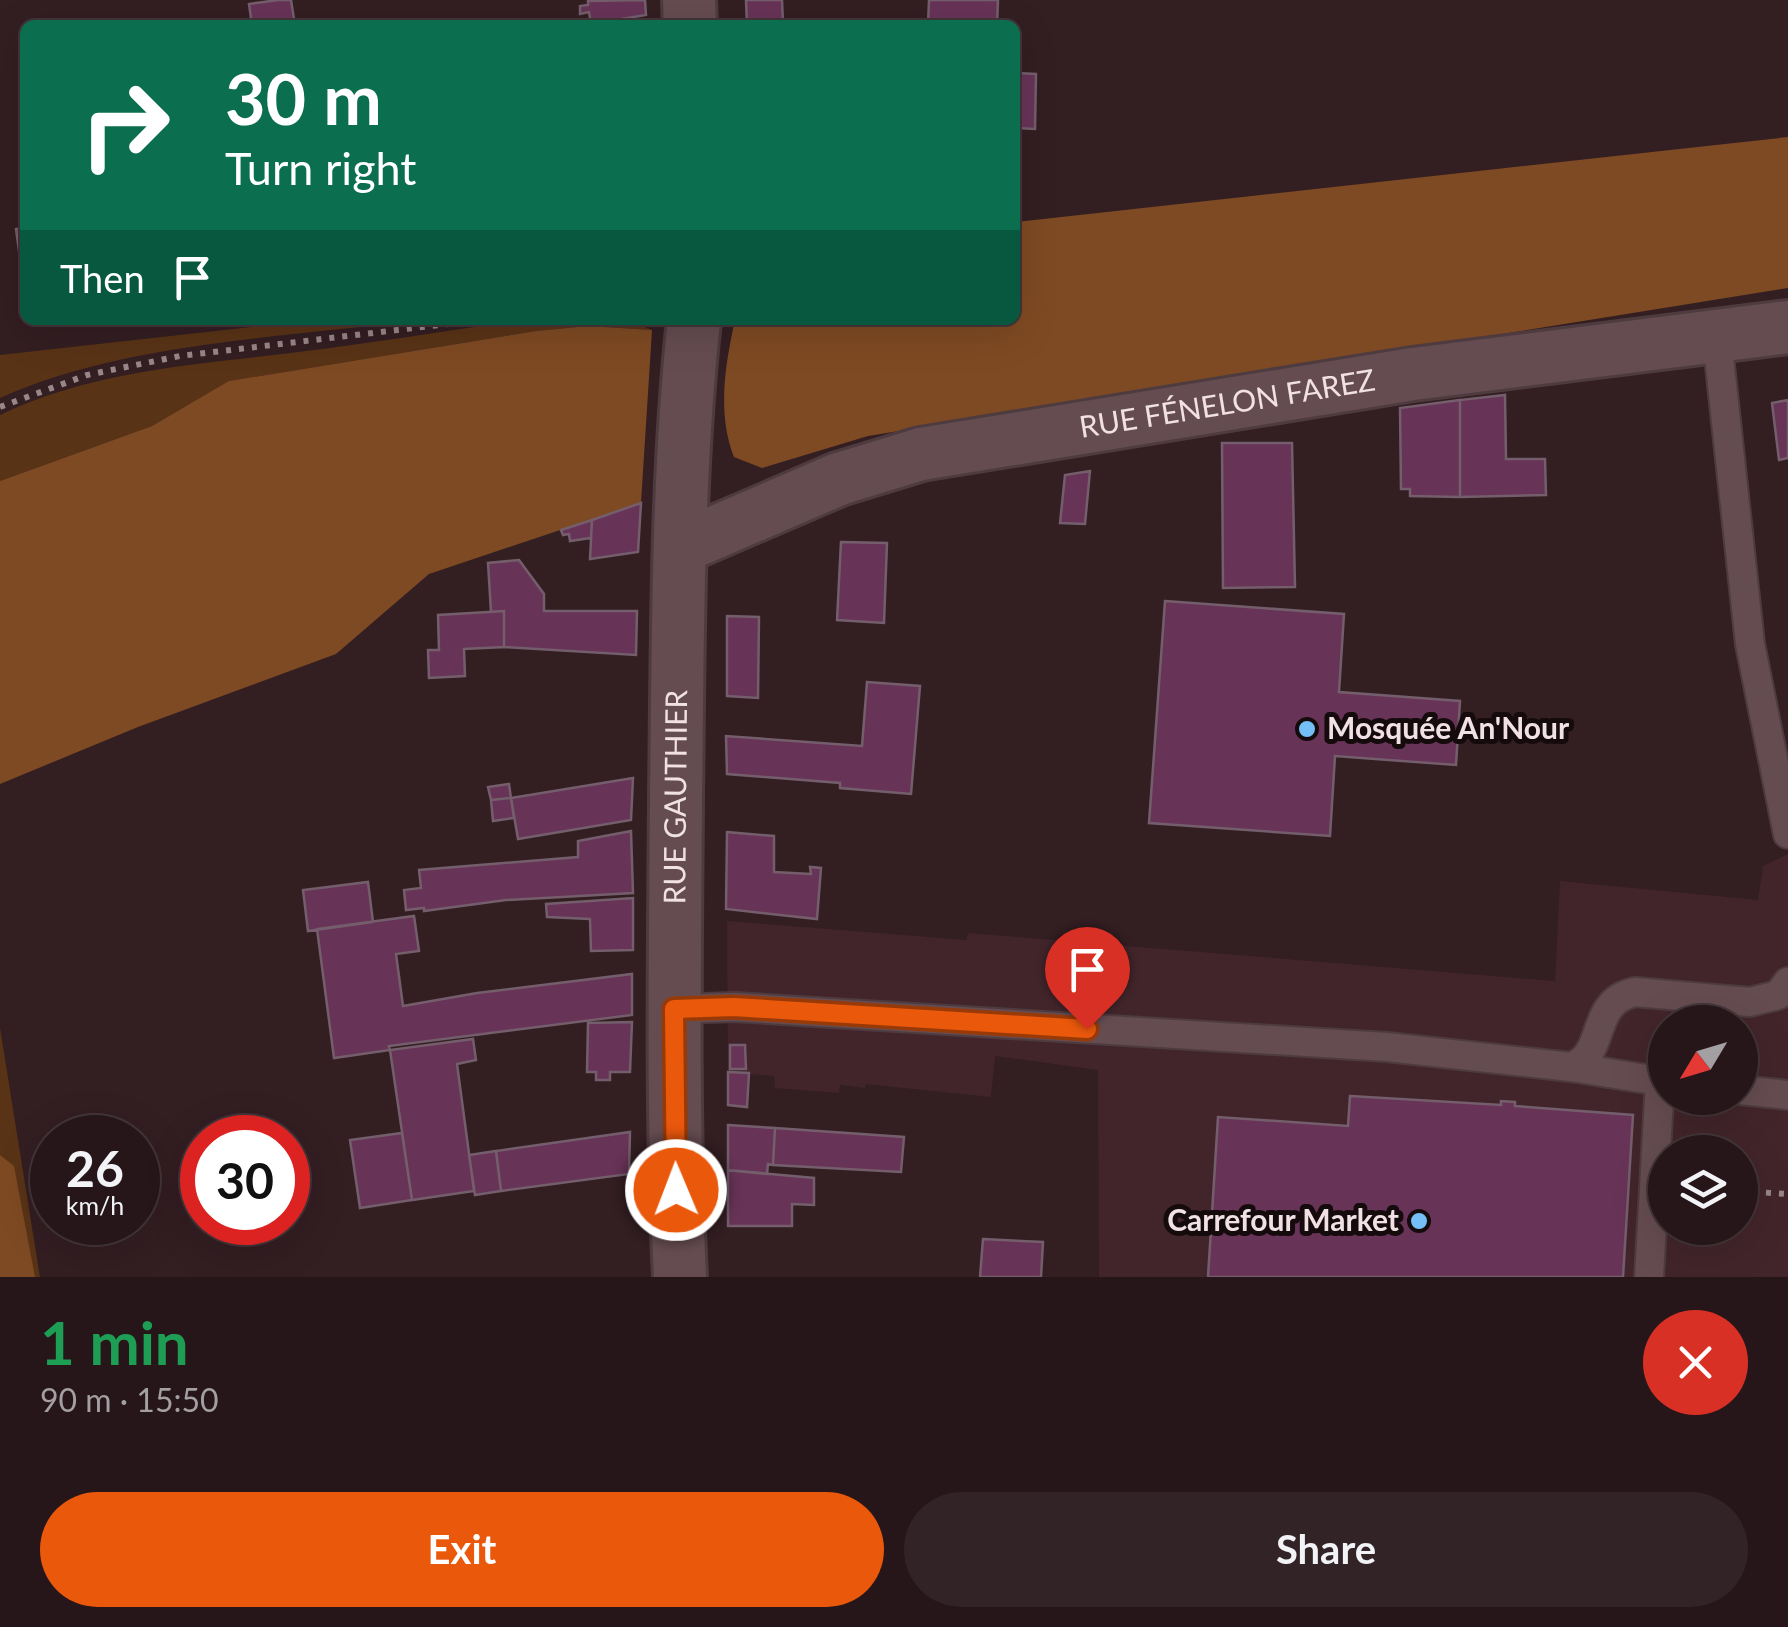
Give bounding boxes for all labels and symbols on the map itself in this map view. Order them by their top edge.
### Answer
street label: RUE FÉNELON FAREZ [1076,360,1377,444]
street label: RUE GAUTHIER [655,689,693,905]
place label: Mosquée An'Nour [1327,709,1570,745]
marker: Mosquée An'Nour [1296,718,1318,740]
pin [1045,927,1130,1030]
north arrow [1648,1005,1758,1115]
speed limit sign: 30 [180,1115,310,1245]
position arrow [624,1138,728,1242]
place label: Carrefour Market [1167,1201,1399,1237]
marker: Carrefour Market [1408,1210,1430,1232]

